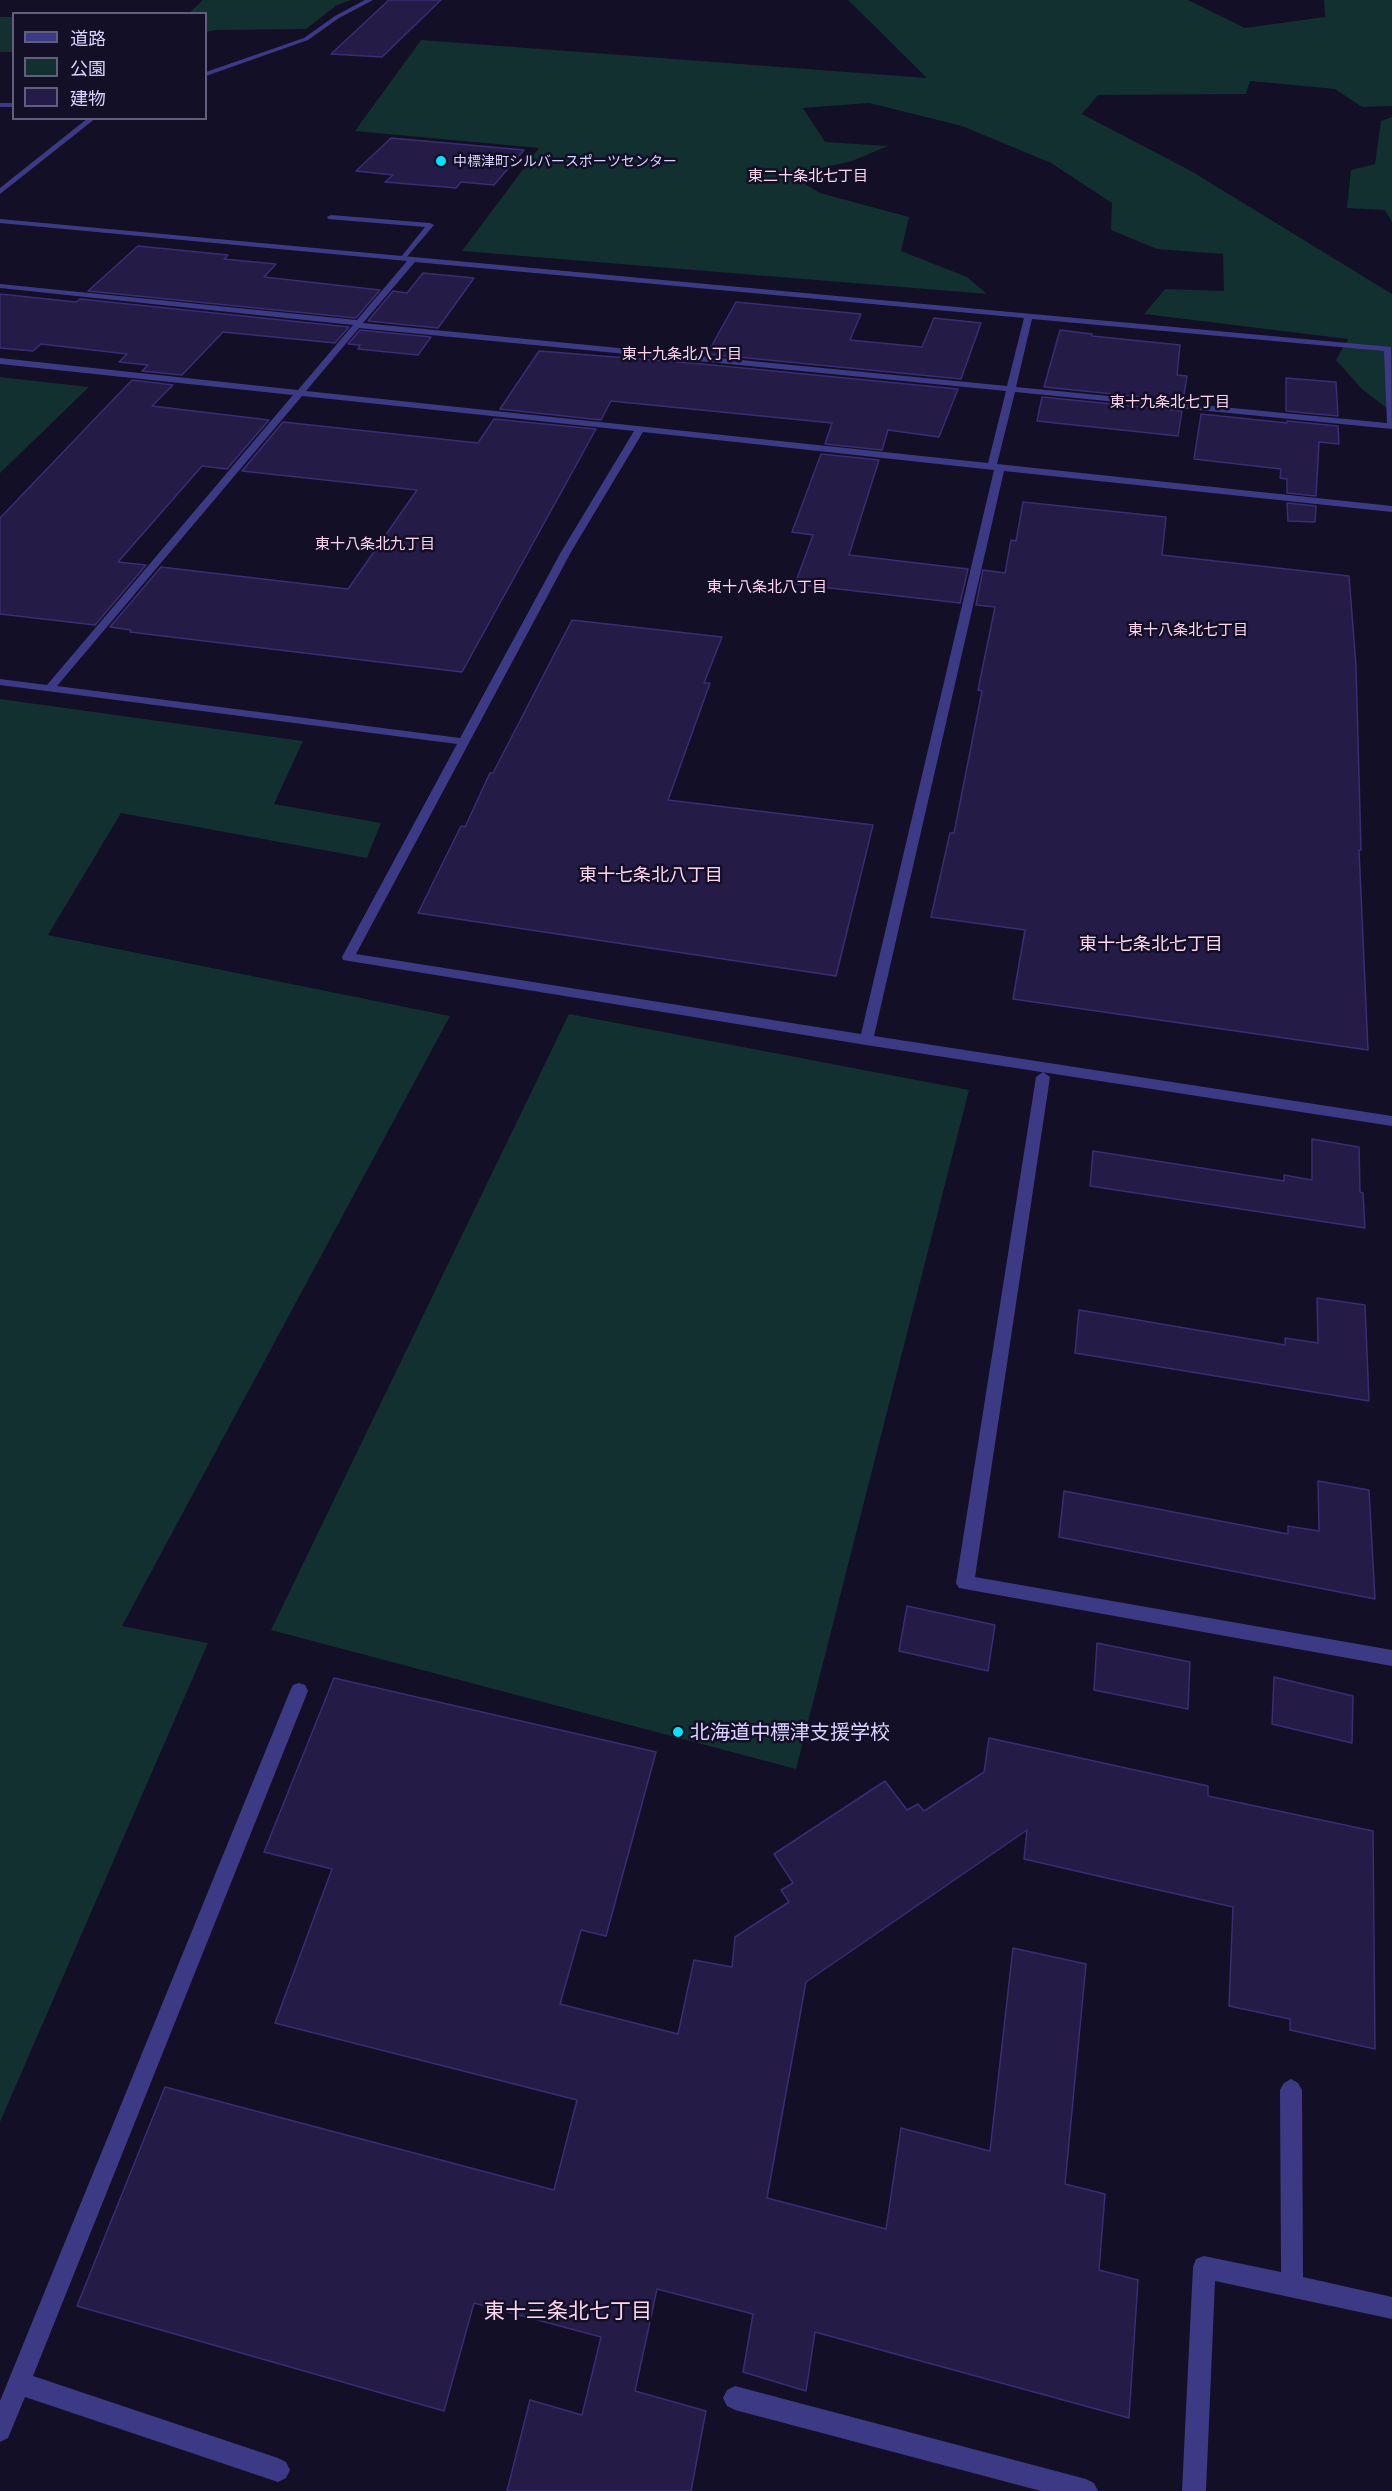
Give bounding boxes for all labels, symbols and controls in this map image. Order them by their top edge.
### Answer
legend [12,12,207,120]
text: 道路 [70,27,106,49]
text: 公園 [70,57,106,79]
text: 建物 [70,87,106,109]
place label: 中標津町シルバースポーツセンター [453,153,677,169]
marker: 中標津町シルバースポーツセンター [434,154,448,168]
district label: 東二十条北七丁目 [748,167,868,185]
district label: 東十九条北八丁目 [622,345,742,363]
district label: 東十九条北七丁目 [1110,393,1230,411]
district label: 東十八条北九丁目 [315,535,435,553]
district label: 東十八条北八丁目 [707,578,827,596]
district label: 東十八条北七丁目 [1128,621,1248,639]
district label: 東十七条北八丁目 [579,864,723,886]
district label: 東十七条北七丁目 [1079,933,1223,955]
place label: 北海道中標津支援学校 [690,1720,890,1744]
marker: 北海道中標津支援学校 [671,1725,685,1739]
district label: 東十三条北七丁目 [484,2298,652,2324]

